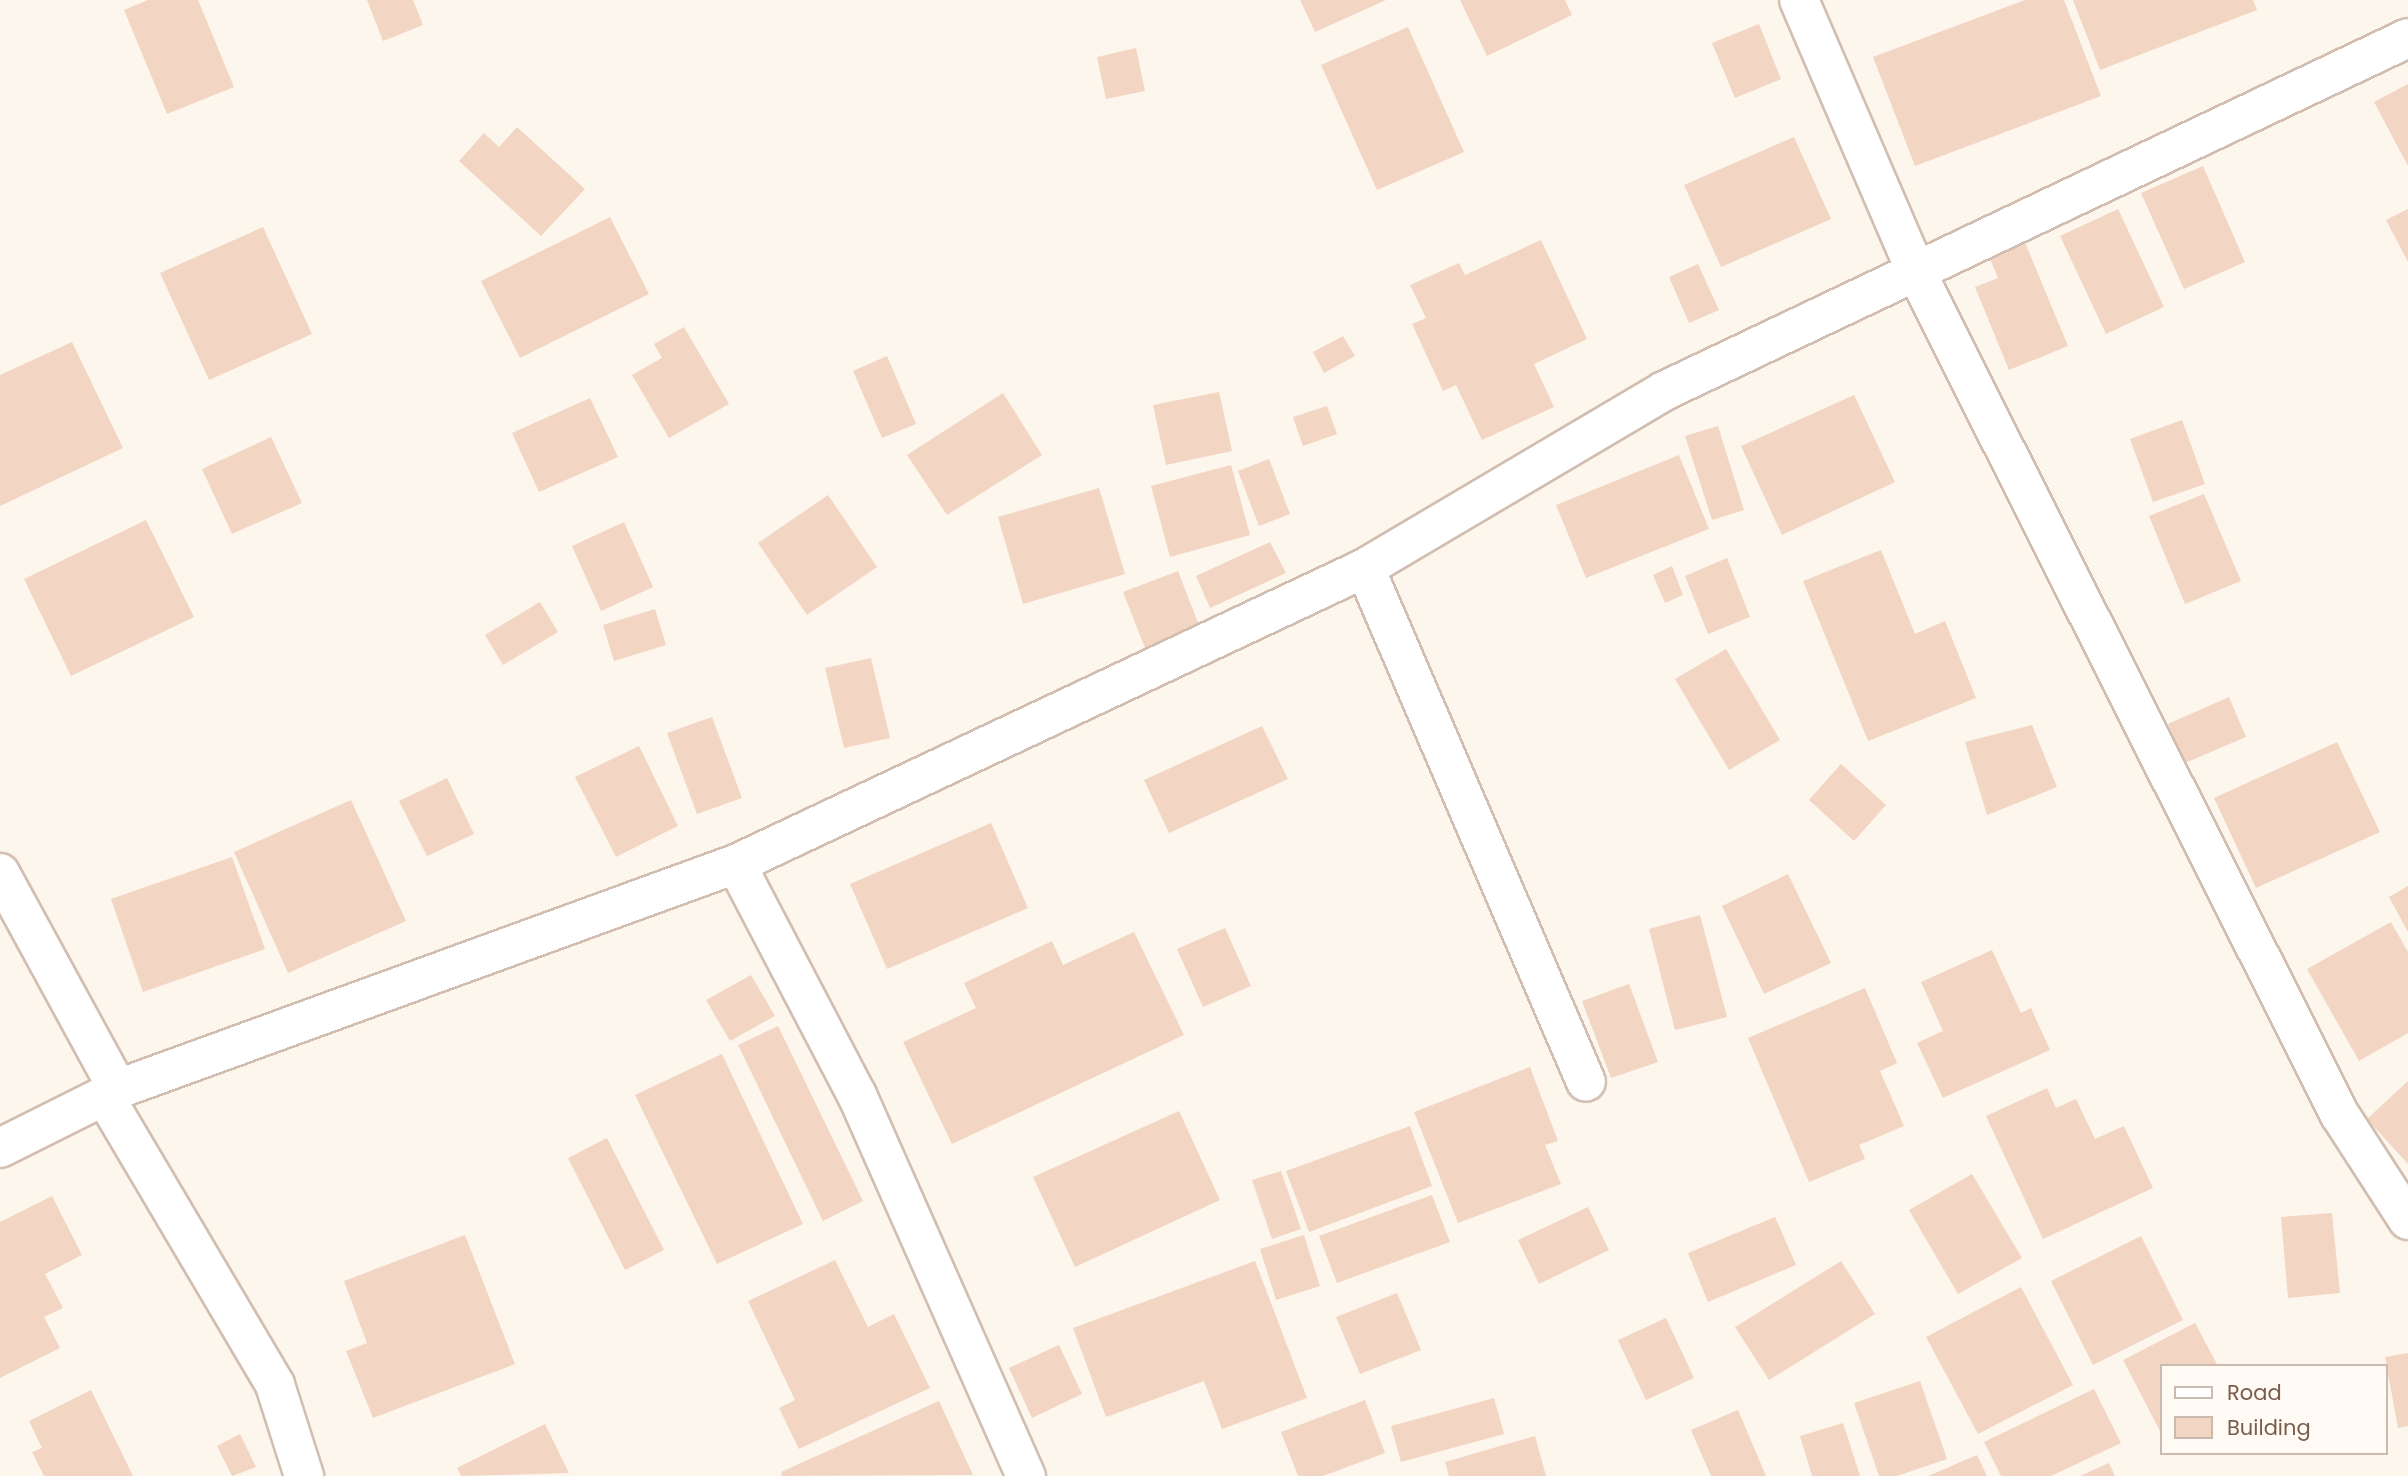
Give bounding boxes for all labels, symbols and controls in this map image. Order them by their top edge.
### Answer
legend [2160,1364,2387,1455]
text: Road [2227,1378,2282,1407]
text: Building [2227,1413,2311,1442]

